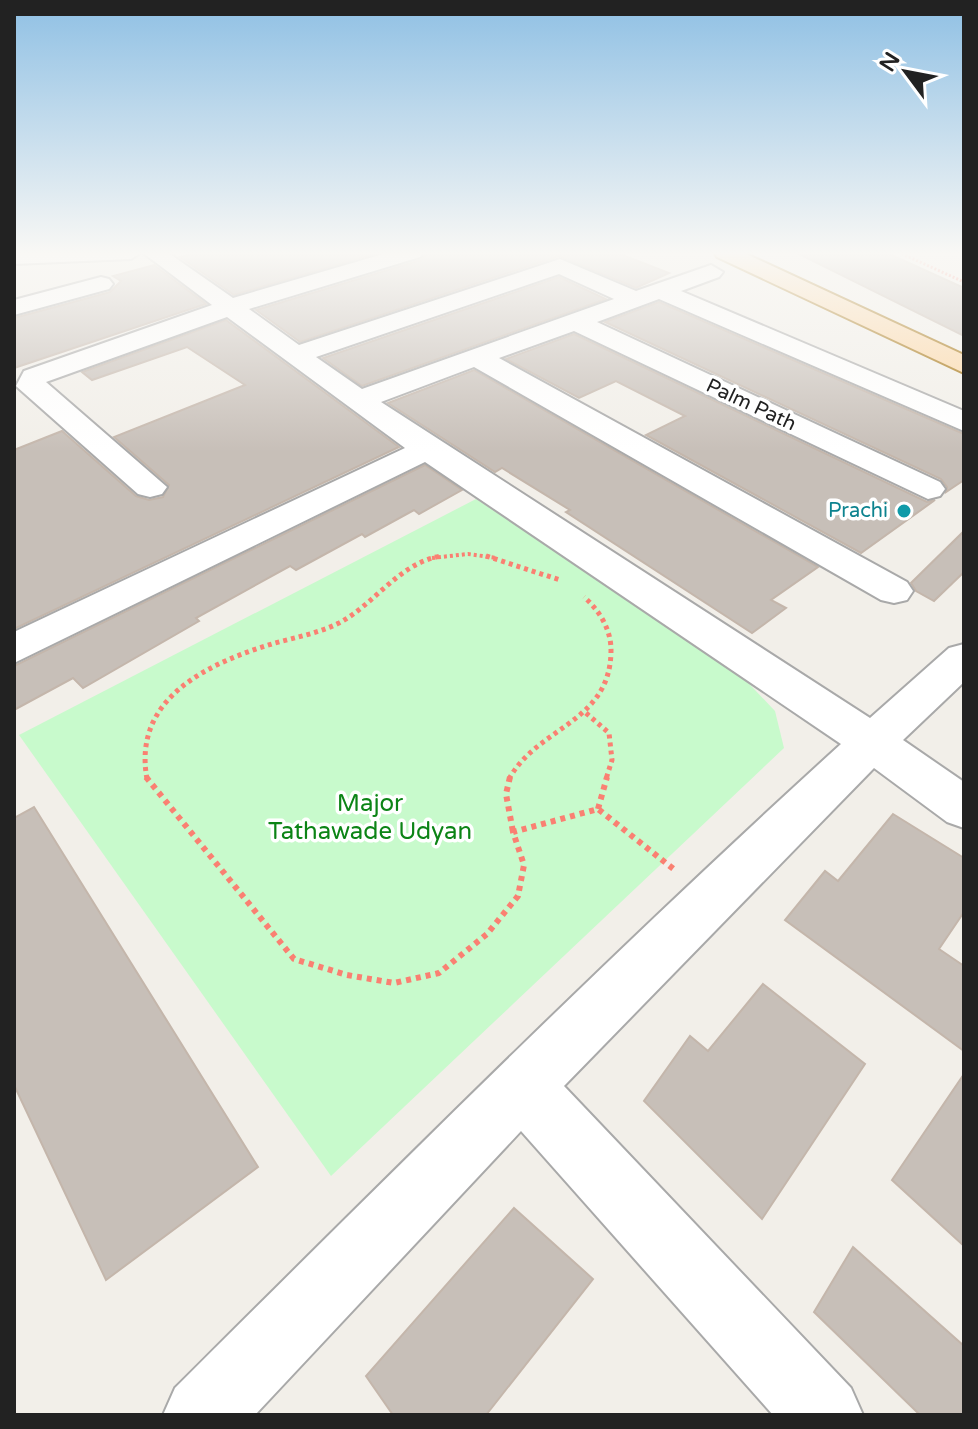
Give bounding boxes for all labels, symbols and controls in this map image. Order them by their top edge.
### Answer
north arrow [866,32,946,112]
text: N [874,48,906,76]
street label: Palm Path [702,374,800,436]
place label: Prachi [828,499,888,523]
marker: Prachi [895,502,913,520]
park label: Major Tathawade Udyan [268,789,472,846]

